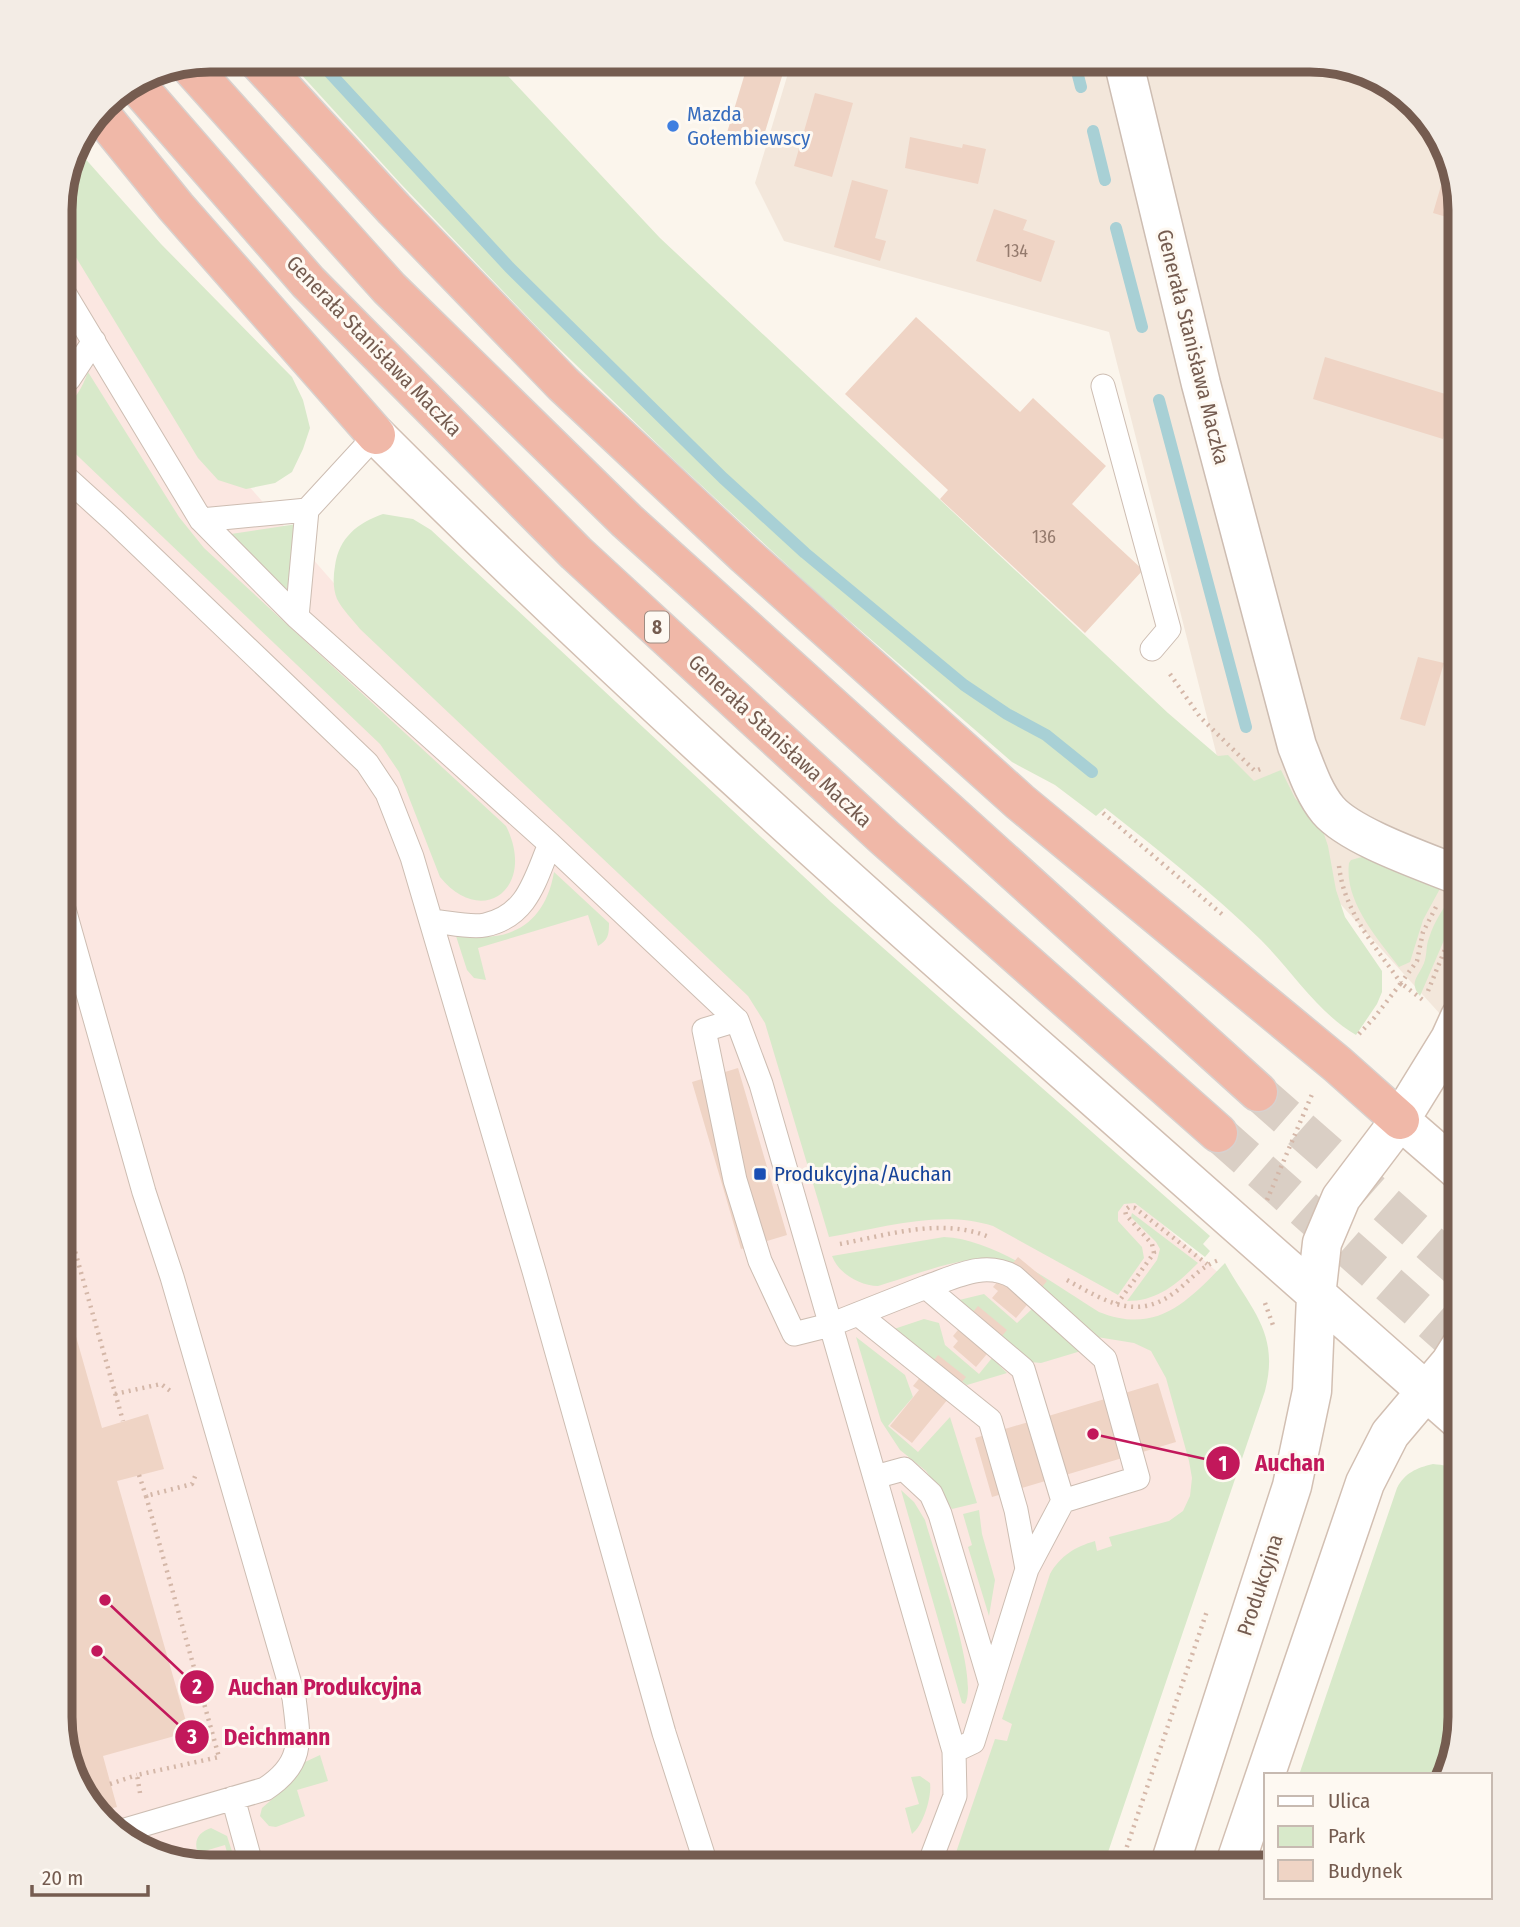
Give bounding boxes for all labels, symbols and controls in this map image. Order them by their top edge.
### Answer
place label: Mazda Gołembiewscy [687,101,811,151]
marker: Mazda Gołembiewscy [665,118,681,134]
street label: Generała Stanisława Maczka [1151,227,1235,467]
house number: 134 [1004,240,1028,262]
street label: Generała Stanisława Maczka [281,250,467,442]
house number: 136 [1032,526,1056,548]
road number: 8 [645,612,669,642]
street label: Generała Stanisława Maczka [683,649,877,833]
place label: Produkcyjna/Auchan [774,1161,952,1187]
marker: Produkcyjna/Auchan [752,1166,768,1182]
callout: Auchan [1206,1441,1339,1485]
text: Auchan [1254,1449,1325,1477]
text: 1 [1219,1451,1227,1477]
street label: Produkcyjna [1231,1531,1289,1639]
callout: Auchan Produkcyjna [179,1665,435,1709]
text: Auchan Produkcyjna [227,1673,422,1701]
text: 2 [191,1674,202,1700]
callout: Deichmann [175,1715,344,1759]
text: Deichmann [224,1723,330,1751]
text: 3 [186,1724,197,1750]
legend [1264,1773,1492,1899]
text: Ulica [1328,1788,1370,1814]
text: Park [1328,1823,1366,1849]
scale bar [32,1854,147,1898]
text: Budynek [1328,1858,1403,1884]
text: 20 m [42,1865,83,1891]

